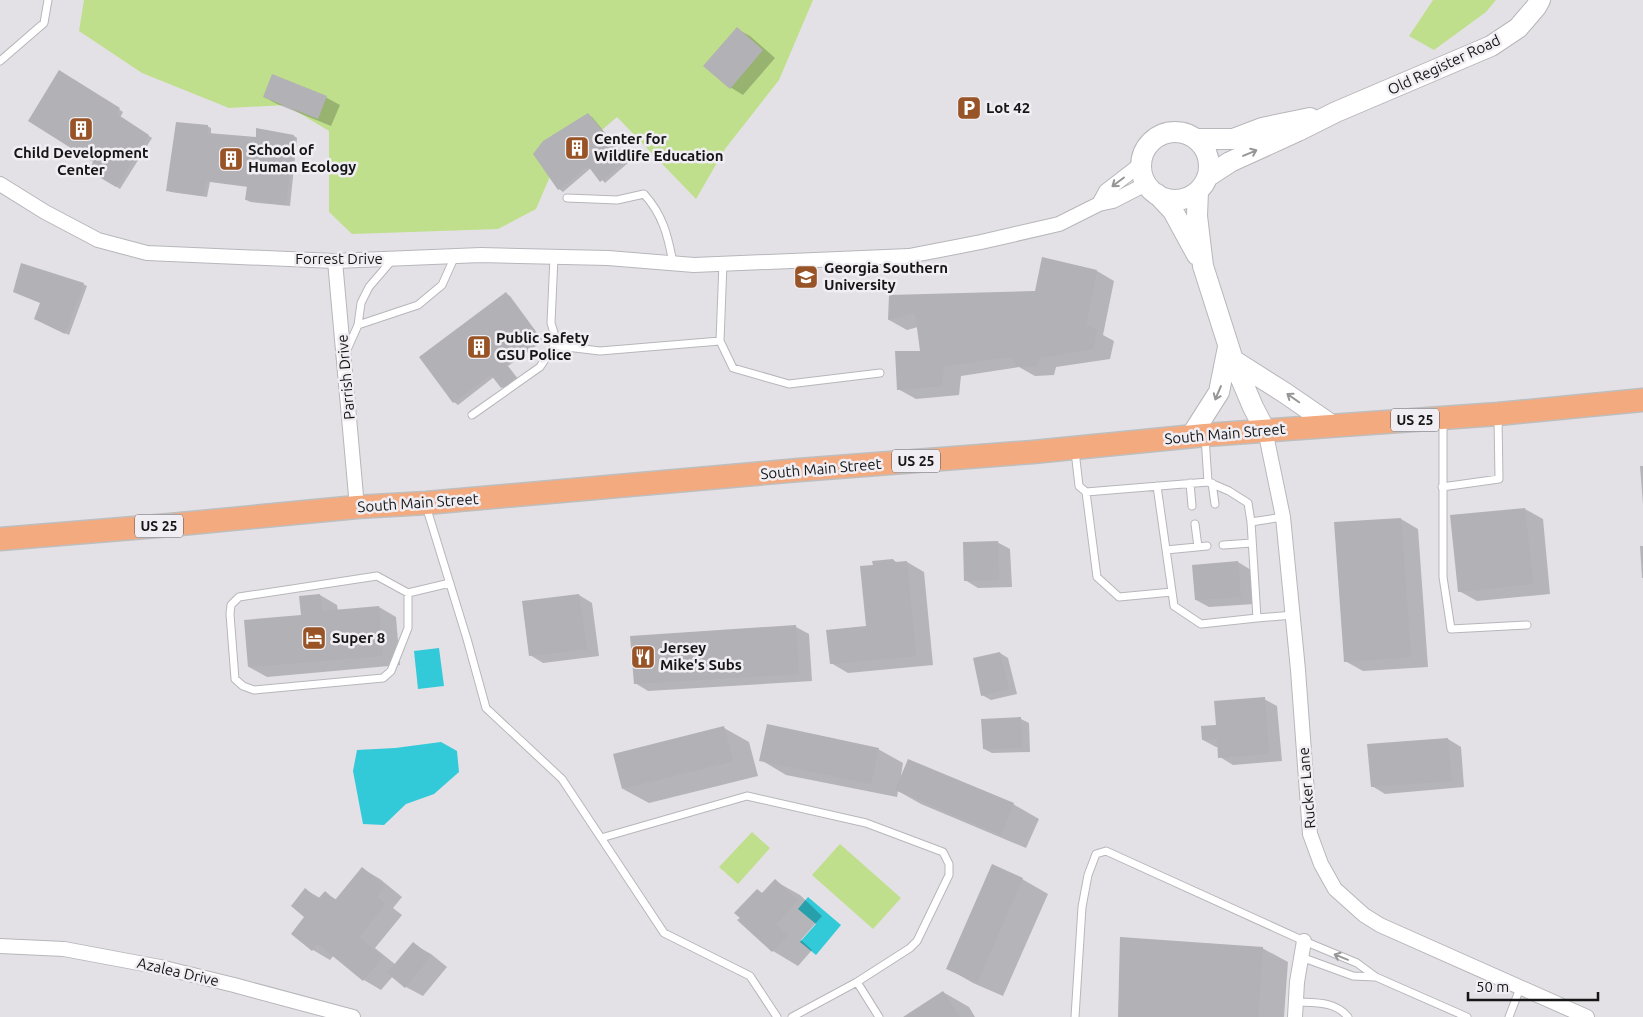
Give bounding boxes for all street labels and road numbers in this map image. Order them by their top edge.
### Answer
street label: Old Register Road [1385,31,1503,98]
street label: Forrest Drive [295,250,383,267]
street label: Parrish Drive [333,334,358,420]
road number: US 25 [1391,408,1439,432]
street label: South Main Street [1164,420,1286,447]
road number: US 25 [892,450,940,472]
street label: South Main Street [760,455,882,482]
street label: South Main Street [357,490,479,515]
road number: US 25 [135,514,183,538]
street label: Rucker Lane [1294,747,1319,830]
street label: Azalea Drive [136,954,221,989]

